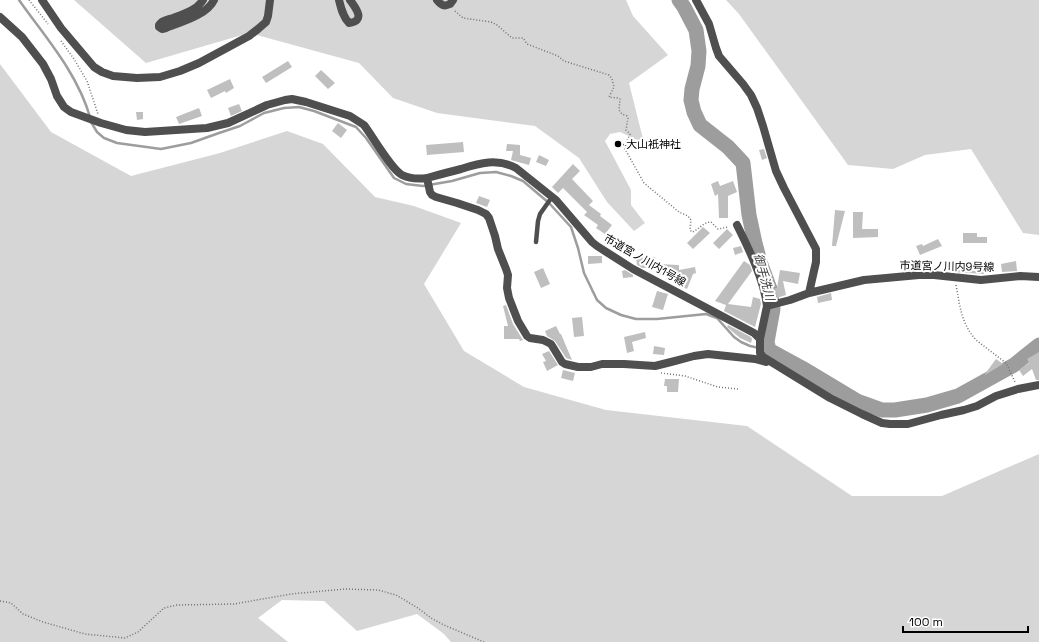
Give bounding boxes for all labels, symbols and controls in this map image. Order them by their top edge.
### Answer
place label: 大山衹神社 [626,137,681,151]
marker: 大山衹神社 [613,139,623,149]
street label: 市道宮ノ川内1号線 [601,231,689,289]
water label: 御手洗川 [750,252,778,304]
street label: 市道宮ノ川内9号線 [900,258,994,274]
scale bar [903,608,1028,634]
text: 100 m [909,614,943,630]

